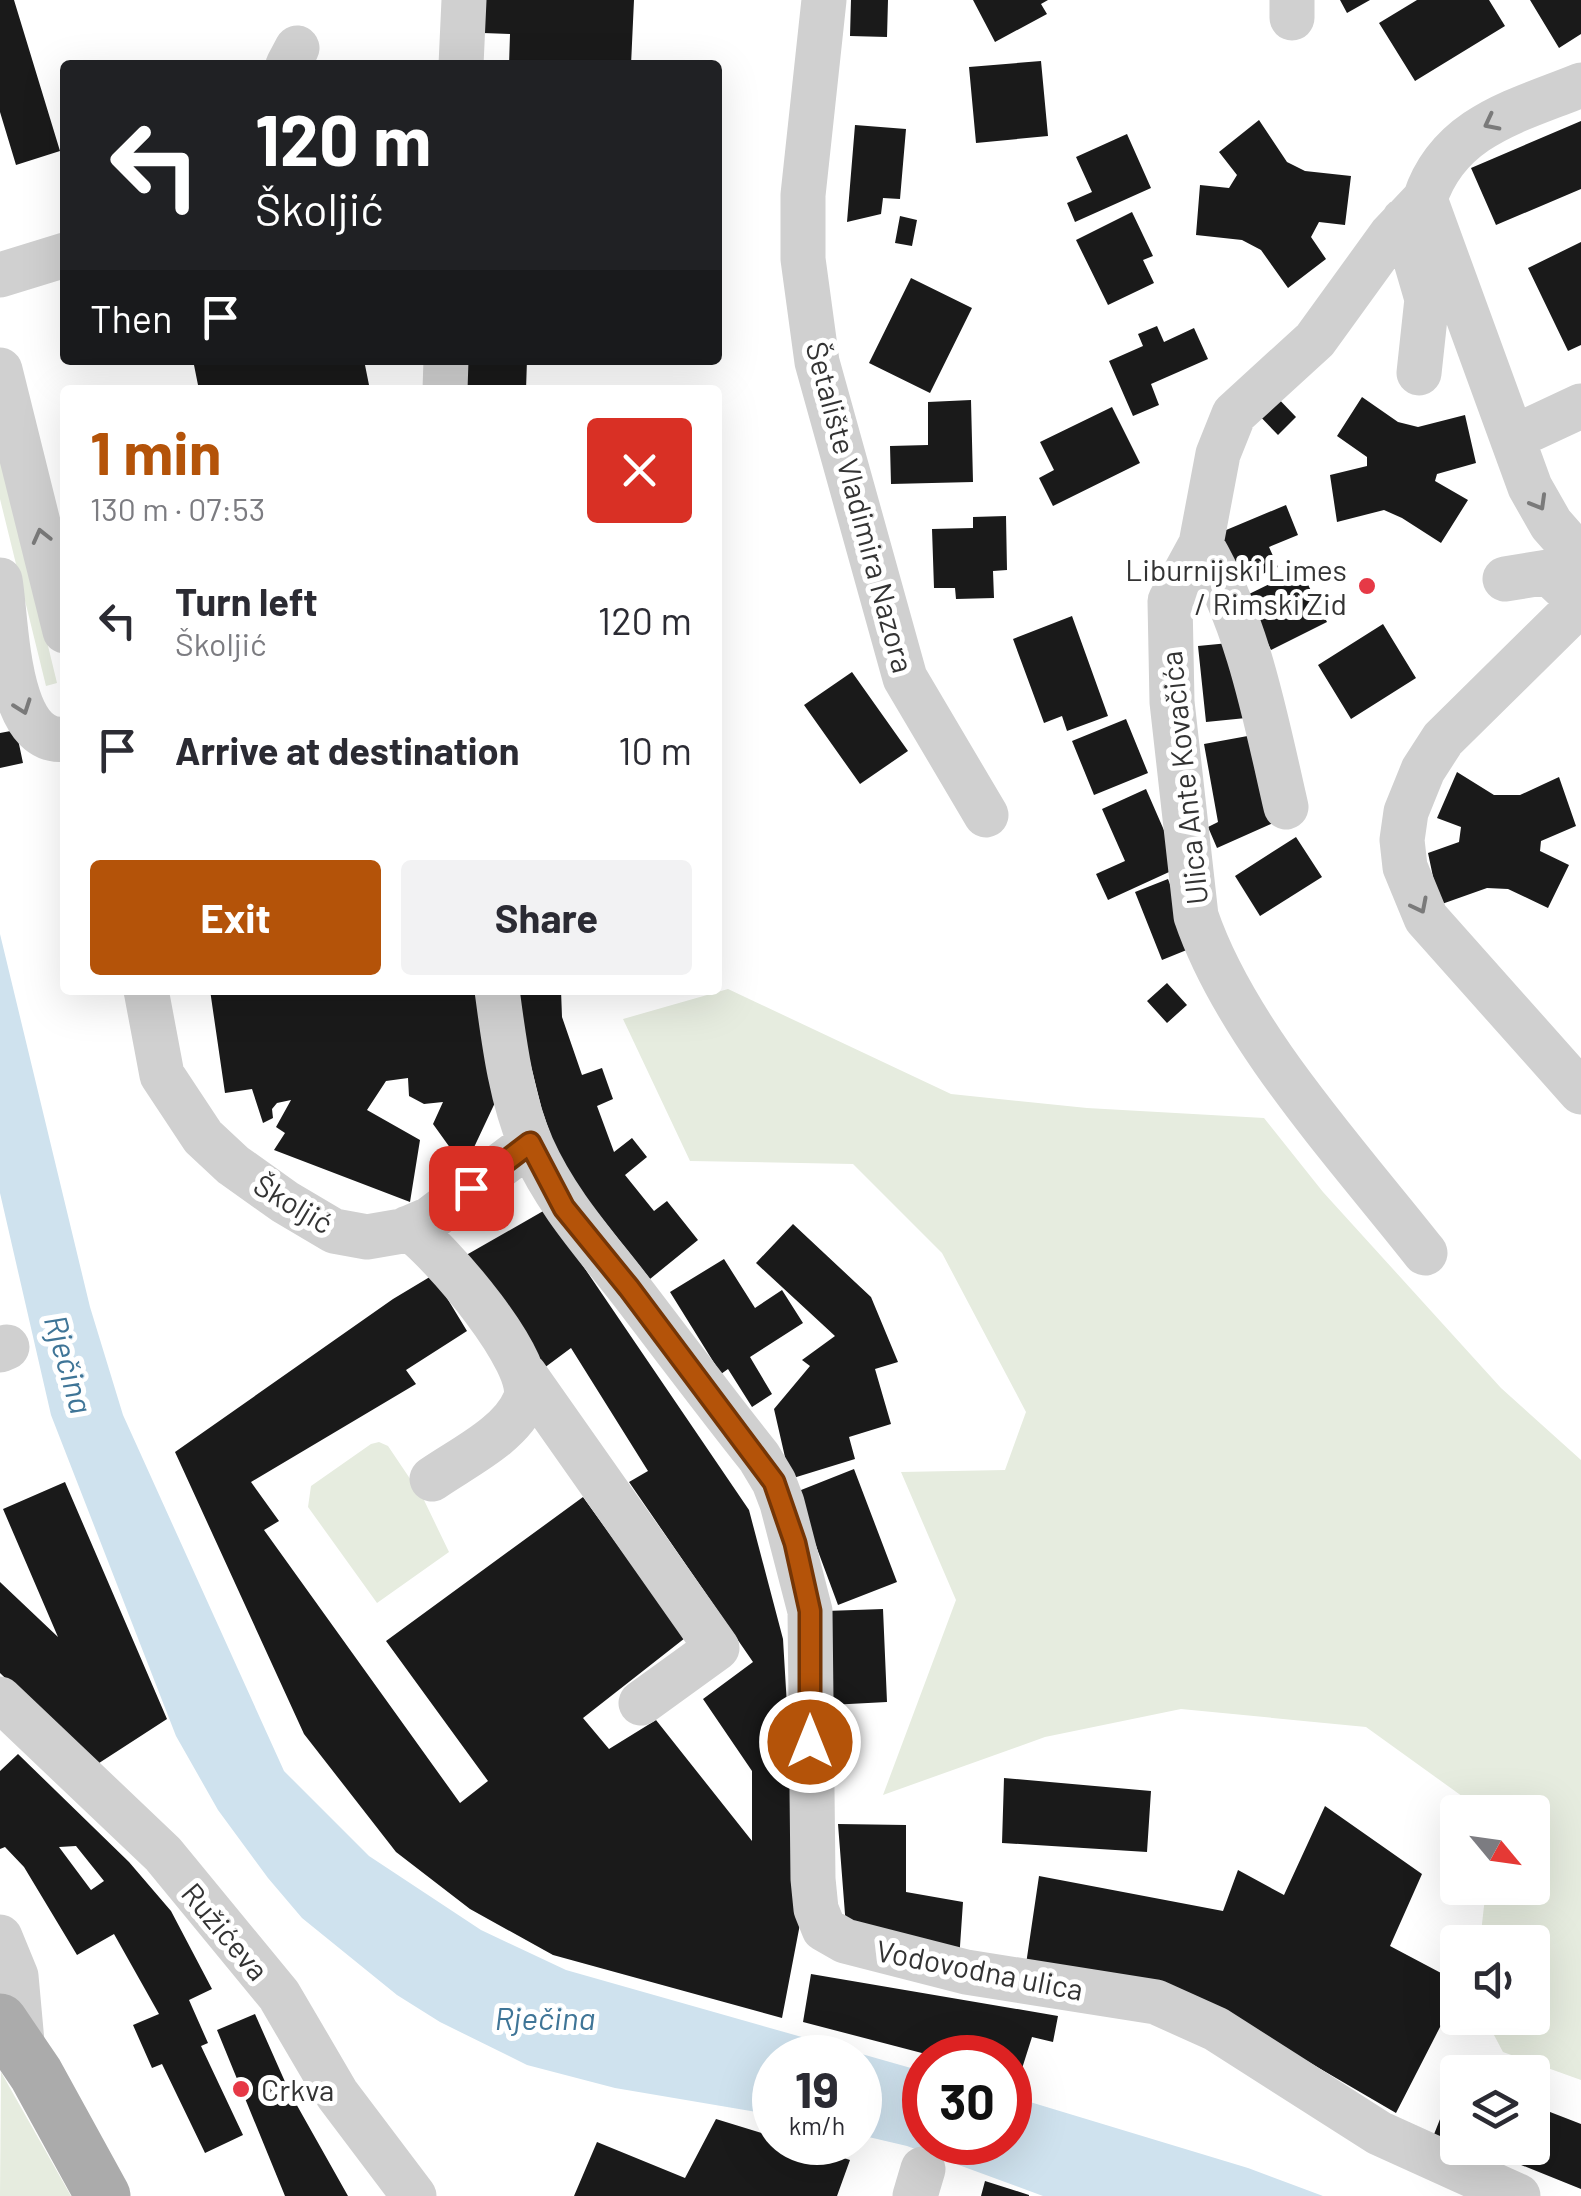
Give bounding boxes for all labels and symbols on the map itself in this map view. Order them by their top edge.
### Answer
one-way arrow [1484,111,1502,130]
street label: Šetalište Vladimira Nazora [799,338,923,676]
one-way arrow [1527,492,1546,510]
one-way arrow [32,528,53,545]
place label: Liburnijski Limes / Rimski Zid [1125,551,1347,621]
marker: Liburnijski Limes / Rimski Zid [1356,575,1378,597]
street label: Ulica Ante Kovačića [1152,649,1214,907]
one-way arrow [11,697,31,715]
one-way arrow [1408,895,1427,913]
pin [429,1146,514,1231]
street label: Školjić [248,1165,340,1241]
water label: Rječina [38,1310,102,1418]
position arrow [758,1690,862,1794]
north arrow [1440,1795,1550,1905]
street label: Ružićeva [175,1875,277,1987]
street label: Vodovodna ulica [873,1931,1087,2007]
water label: Rječina [495,1998,595,2036]
speed limit sign: 30 [902,2035,1032,2165]
place label: Crkva [261,2071,334,2107]
marker: Crkva [230,2078,252,2100]

